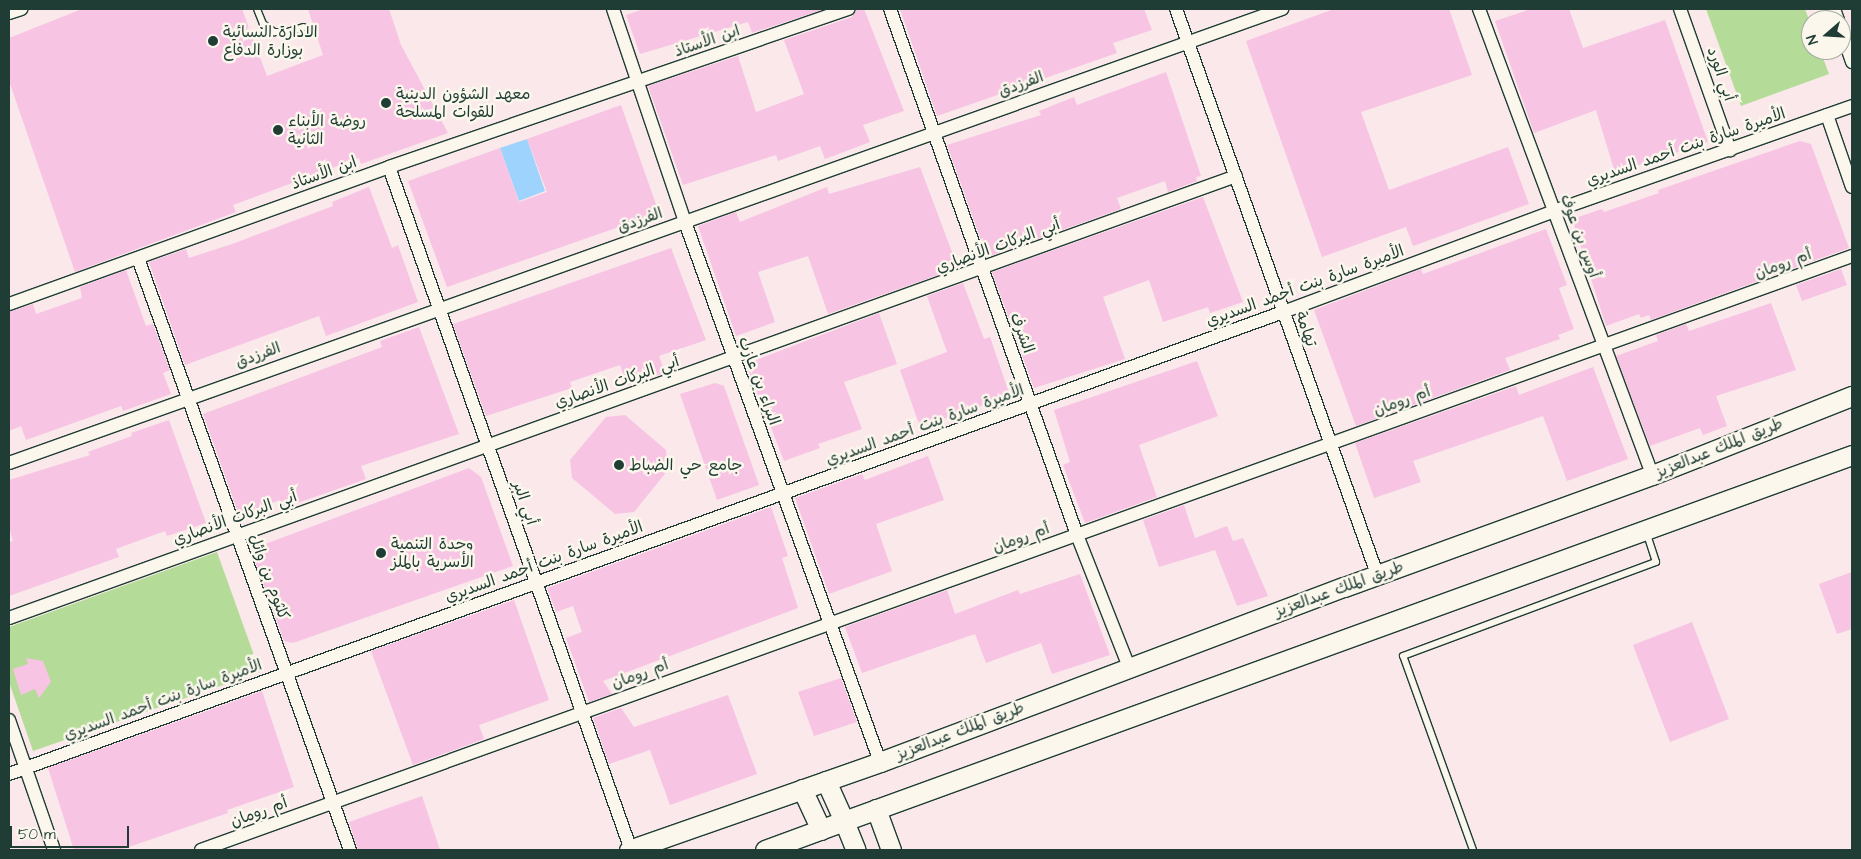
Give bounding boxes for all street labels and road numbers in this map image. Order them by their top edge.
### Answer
street label: ابن الأستاذ [671,21,743,61]
street label: أبي الورد [1703,44,1739,104]
street label: الفرزدق [996,67,1046,101]
street label: الأميرة سارة بنت أحمد السديري [1584,104,1788,190]
street label: ابن الأستاذ [289,152,359,194]
street label: أوس بن عوف [1556,192,1604,280]
street label: الفرزدق [615,203,665,237]
street label: أبي البركات الأنصاري [933,215,1063,277]
street label: الأميرة سارة بنت أحمد السديري [1203,241,1407,331]
street label: أم رومان [1752,245,1814,283]
street label: تهامة [1291,309,1321,349]
street label: الشرف [1006,310,1038,356]
street label: البراء بن عازب [734,334,784,428]
street label: الفرزدق [233,338,283,372]
street label: أبي البركات الأنصاري [552,352,682,412]
street label: الأميرة سارة بنت أحمد السديري [823,380,1027,470]
street label: أم رومان [1371,382,1433,420]
street label: طريق الملك عبدالعزيز [1652,414,1786,482]
street label: أبي البر [509,478,541,528]
street label: أبي البركات الأنصاري [170,487,300,549]
street label: الأميرة سارة بنت أحمد السديري [442,517,646,607]
street label: أم رومان [990,519,1052,557]
street label: كلثوم بن وائل [245,531,293,623]
street label: طريق الملك عبدالعزيز [1272,557,1406,621]
street label: الأميرة سارة بنت أحمد السديري [61,655,265,745]
street label: أم رومان [609,655,671,693]
street label: طريق الملك عبدالعزيز [893,698,1027,764]
street label: أم رومان [228,793,290,831]

